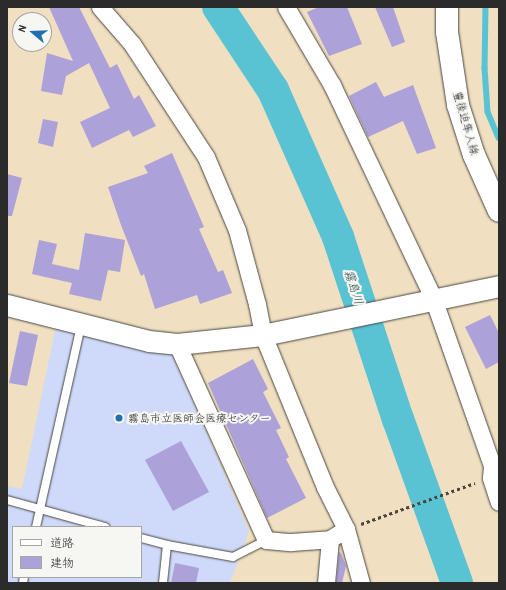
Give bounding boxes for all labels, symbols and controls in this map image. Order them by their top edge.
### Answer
north arrow [12,12,52,52]
text: N [14,23,29,33]
street label: 豊後迫隼人線 [451,89,481,157]
water label: 霧島川 [342,268,366,306]
place label: 霧島市立医師会医療センター [128,411,271,425]
marker: 霧島市立医師会医療センター [113,412,125,424]
legend [12,526,142,578]
text: 道路 [50,534,74,551]
text: 建物 [50,554,74,571]

